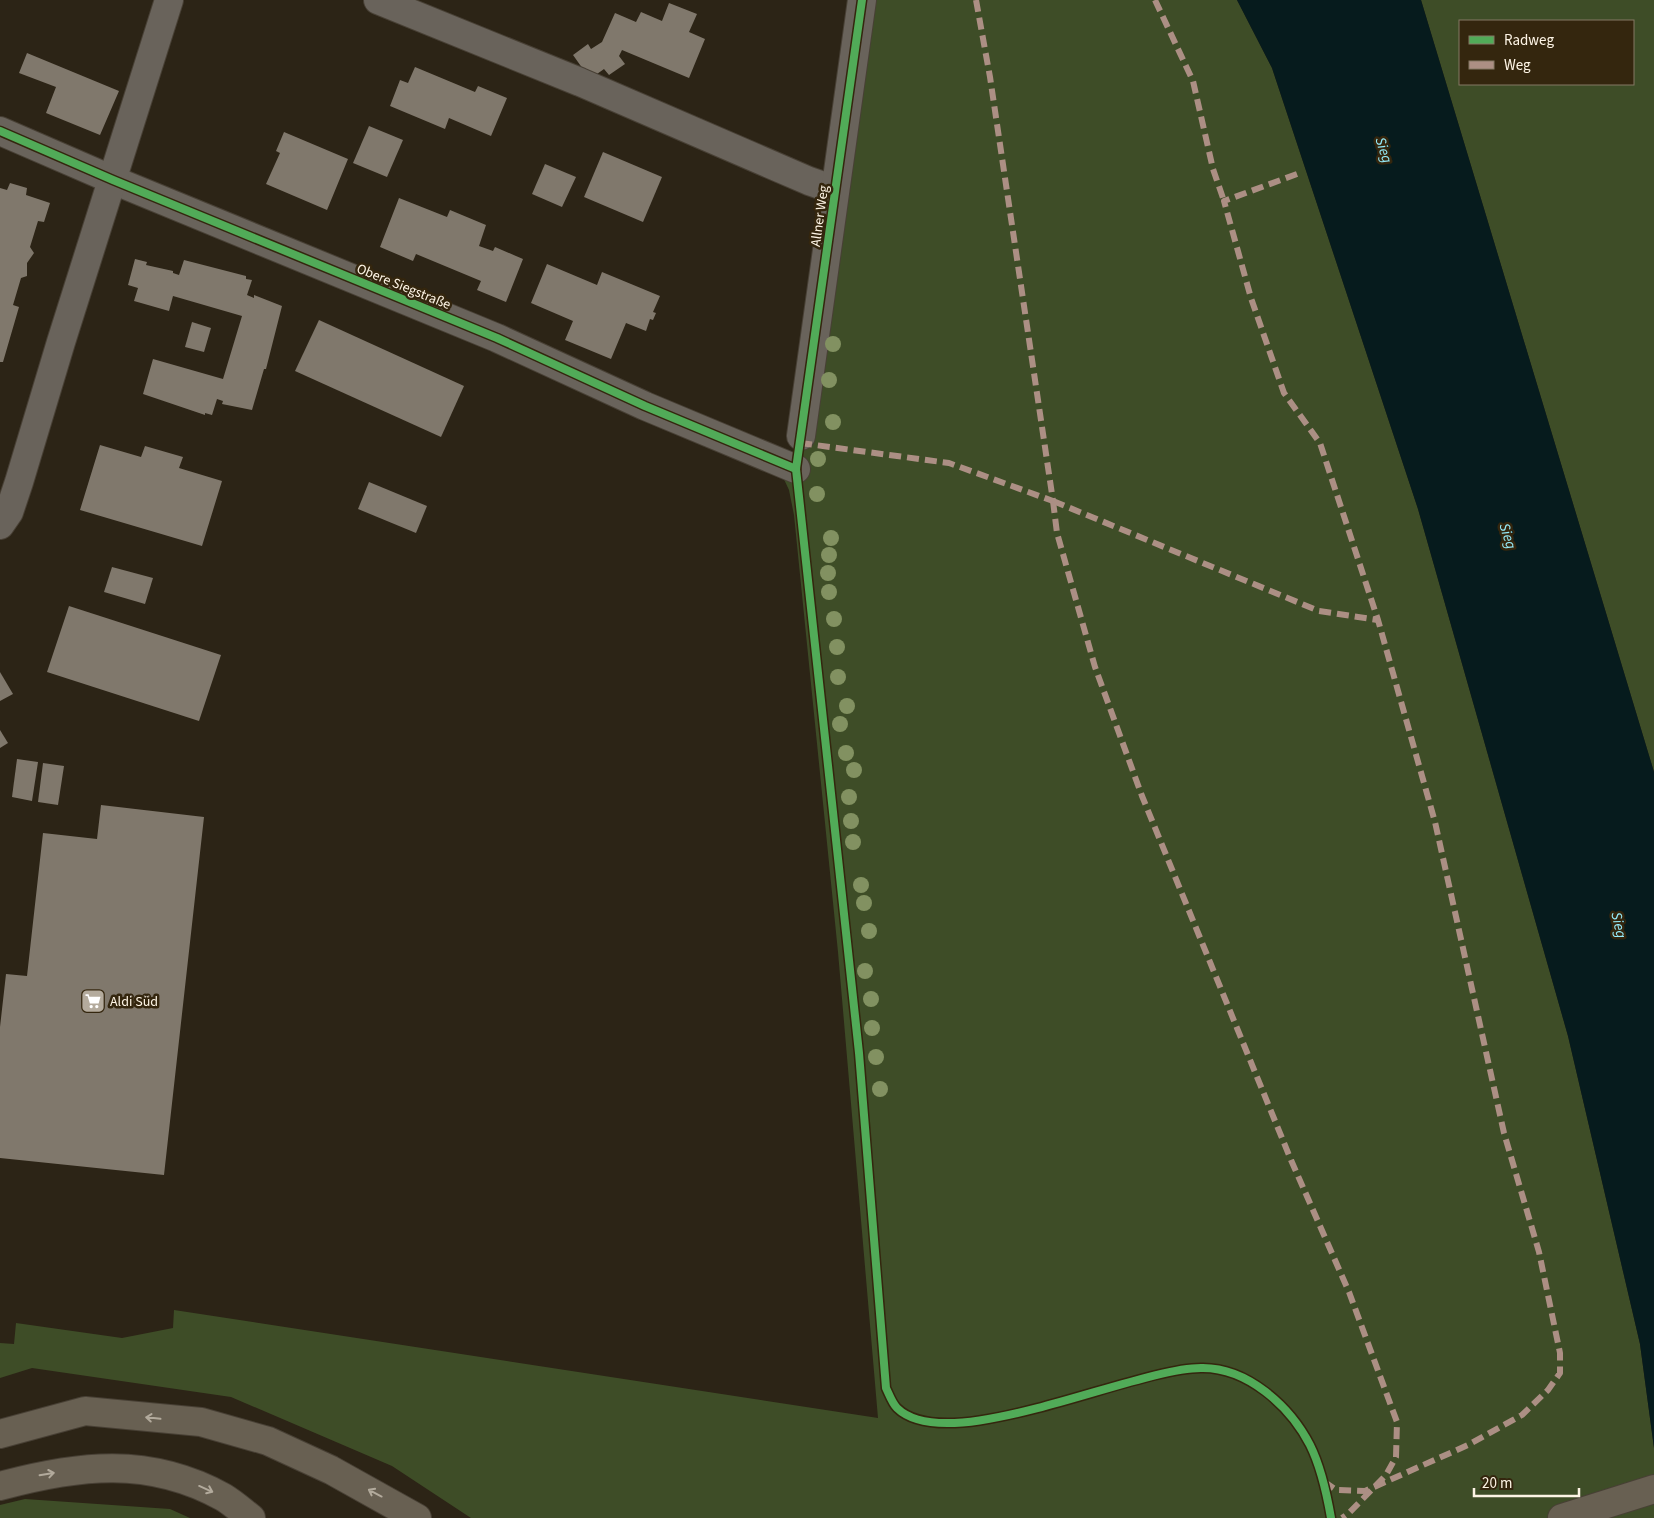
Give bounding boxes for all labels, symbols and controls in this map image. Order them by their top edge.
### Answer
legend [1459,20,1634,85]
text: Radweg [1504,30,1554,51]
text: Weg [1504,55,1531,76]
water label: Sieg [1369,134,1398,166]
street label: Allner Weg [806,184,834,248]
street label: Obere Siegstraße [353,259,454,315]
water label: Sieg [1493,520,1522,552]
water label: Sieg [1605,910,1632,940]
supermarket icon: Aldi Süd [80,988,106,1014]
place label: Aldi Süd [110,992,158,1012]
one-way arrow [145,1413,161,1422]
scale bar [1474,1466,1579,1498]
one-way arrow [39,1469,55,1479]
text: 20 m [1482,1473,1512,1494]
one-way arrow [198,1485,213,1495]
one-way arrow [368,1488,383,1497]

